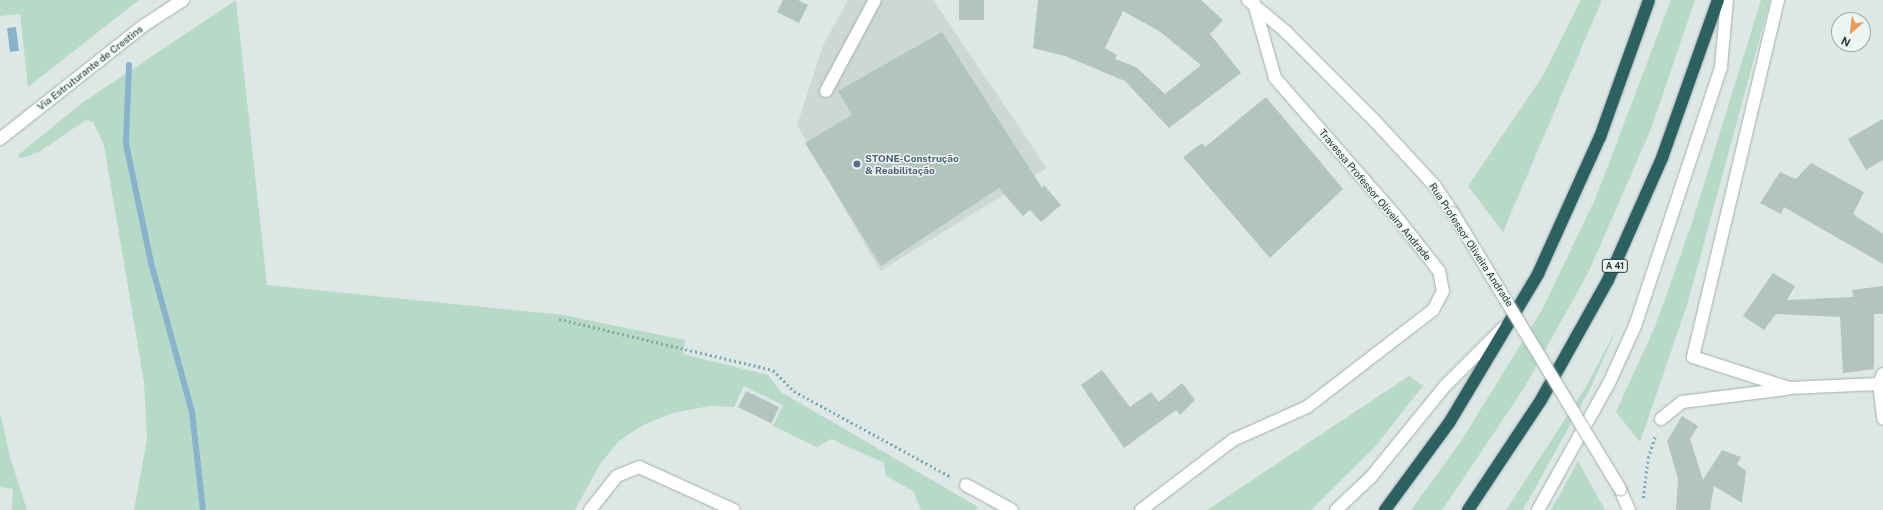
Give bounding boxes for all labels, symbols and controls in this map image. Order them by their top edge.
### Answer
north arrow [1831,12,1871,52]
street label: Via Estruturante de Crestins [35,23,145,113]
text: N [1839,34,1852,49]
street label: Travessa Professor Oliveira Andrade [1316,127,1434,263]
place label: STONE-Construção & Reabilitação [865,152,959,176]
marker: STONE-Construção & Reabilitação [852,159,862,169]
street label: Rua Professor Oliveira Andrade [1426,181,1516,309]
road number: A 41 [1601,259,1629,273]

